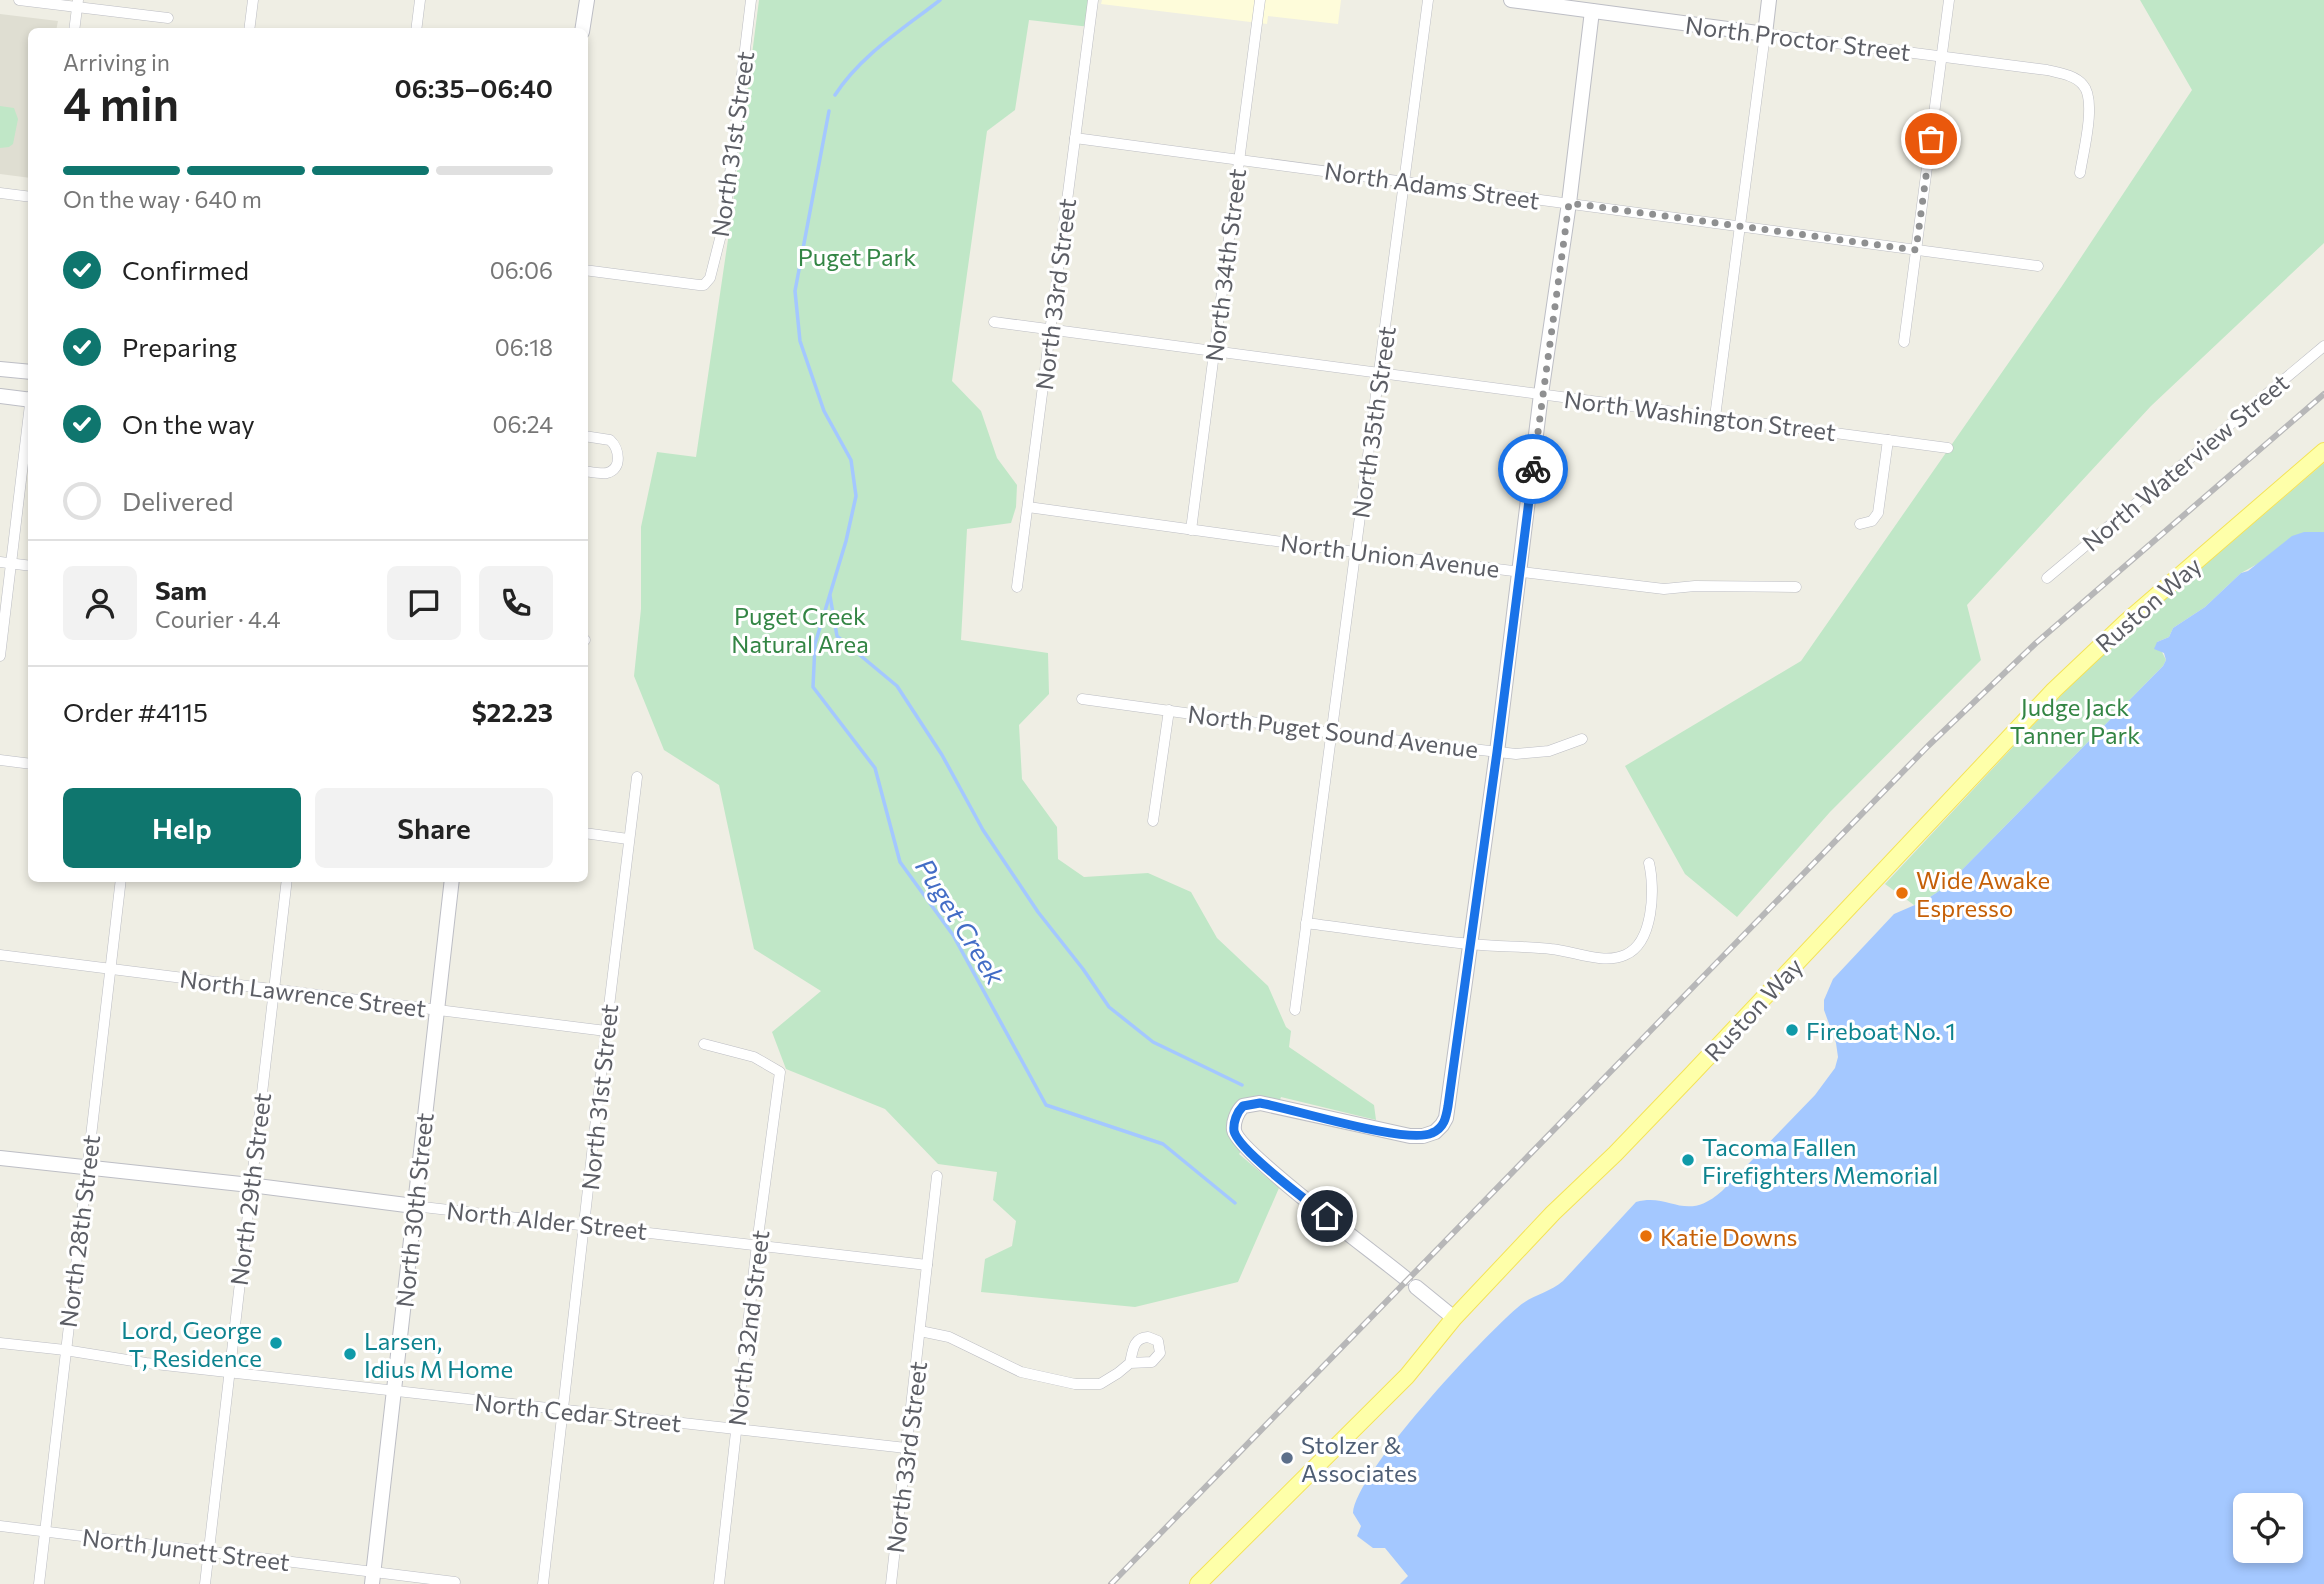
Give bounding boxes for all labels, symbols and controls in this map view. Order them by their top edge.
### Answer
street label: North Proctor Street [1684,10,1912,66]
text: Arriving in [63,48,170,76]
street label: North 31st Street [705,49,759,239]
text: 06:35–06:40 [395,72,553,103]
text: 4 min [63,74,179,130]
pin [1901,109,1961,169]
icon: bag [1912,120,1950,158]
street label: North Adams Street [1323,156,1542,214]
street label: North 34th Street [1199,167,1251,363]
text: On the way · 640 m [63,185,262,213]
street label: North 33rd Street [1029,196,1081,392]
park label: Puget Park [798,242,916,271]
icon: check [63,251,101,289]
text: Confirmed [122,254,249,285]
text: 06:06 [490,256,553,284]
street label: North 35th Street [1345,324,1401,520]
icon: check [63,328,101,366]
text: Preparing [122,331,237,362]
text: 06:18 [495,333,553,361]
street label: North Waterview Street [2076,367,2294,557]
street label: North Washington Street [1562,384,1838,446]
icon: check [63,405,101,443]
text: On the way [122,408,255,439]
text: 06:24 [492,410,553,438]
courier [1498,434,1568,504]
icon: bike [1514,450,1552,488]
text: Delivered [122,485,233,516]
street label: North Union Avenue [1279,527,1501,583]
street label: Ruston Way [2089,550,2207,658]
button: person [63,566,137,640]
button: chat [387,566,461,640]
button: phone [479,566,553,640]
text: Sam [155,574,207,605]
park label: Puget Creek Natural Area [731,601,869,658]
text: Courier · 4.4 [155,605,281,633]
park label: Judge Jack Tanner Park [2010,692,2140,749]
text: Order #4115 [63,696,208,727]
text: $22.23 [472,696,553,727]
street label: North Puget Sound Avenue [1186,699,1480,763]
button: Help [63,788,301,868]
button: Share [315,788,553,868]
water label: Puget Creek [910,852,1013,991]
place label: Wide Awake Espresso [1916,865,2050,922]
marker: Wide Awake Espresso [1894,885,1910,901]
street label: Ruston Way [1698,951,1808,1067]
street label: North Lawrence Street [178,963,428,1023]
street label: North 31st Street [575,1002,623,1192]
place label: Fireboat No. 1 [1806,1016,1956,1045]
marker: Fireboat No. 1 [1784,1022,1800,1038]
street label: North 29th Street [224,1091,276,1287]
street label: North 30th Street [389,1111,439,1309]
place label: Tacoma Fallen Firefighters Memorial [1702,1132,1938,1189]
street label: North 28th Street [53,1133,105,1329]
marker: Tacoma Fallen Firefighters Memorial [1680,1152,1696,1168]
pin [1297,1186,1357,1246]
street label: North Alder Street [445,1195,649,1245]
icon: home [1308,1197,1346,1235]
place label: Katie Downs [1660,1222,1797,1251]
street label: North 32nd Street [722,1228,774,1428]
marker: Katie Downs [1638,1228,1654,1244]
place label: Lord, George T, Residence [121,1315,262,1372]
place label: Larsen, Idius M Home [364,1326,513,1383]
marker: Lord, George T, Residence [268,1335,284,1351]
marker: Larsen, Idius M Home [342,1346,358,1362]
street label: North 33rd Street [880,1359,932,1555]
street label: North Cedar Street [473,1387,683,1437]
place label: Stolzer & Associates [1301,1430,1418,1487]
marker: Stolzer & Associates [1279,1450,1295,1466]
map controls [2233,1493,2303,1563]
button: locate [2233,1493,2303,1563]
street label: North Junett Street [81,1522,292,1576]

